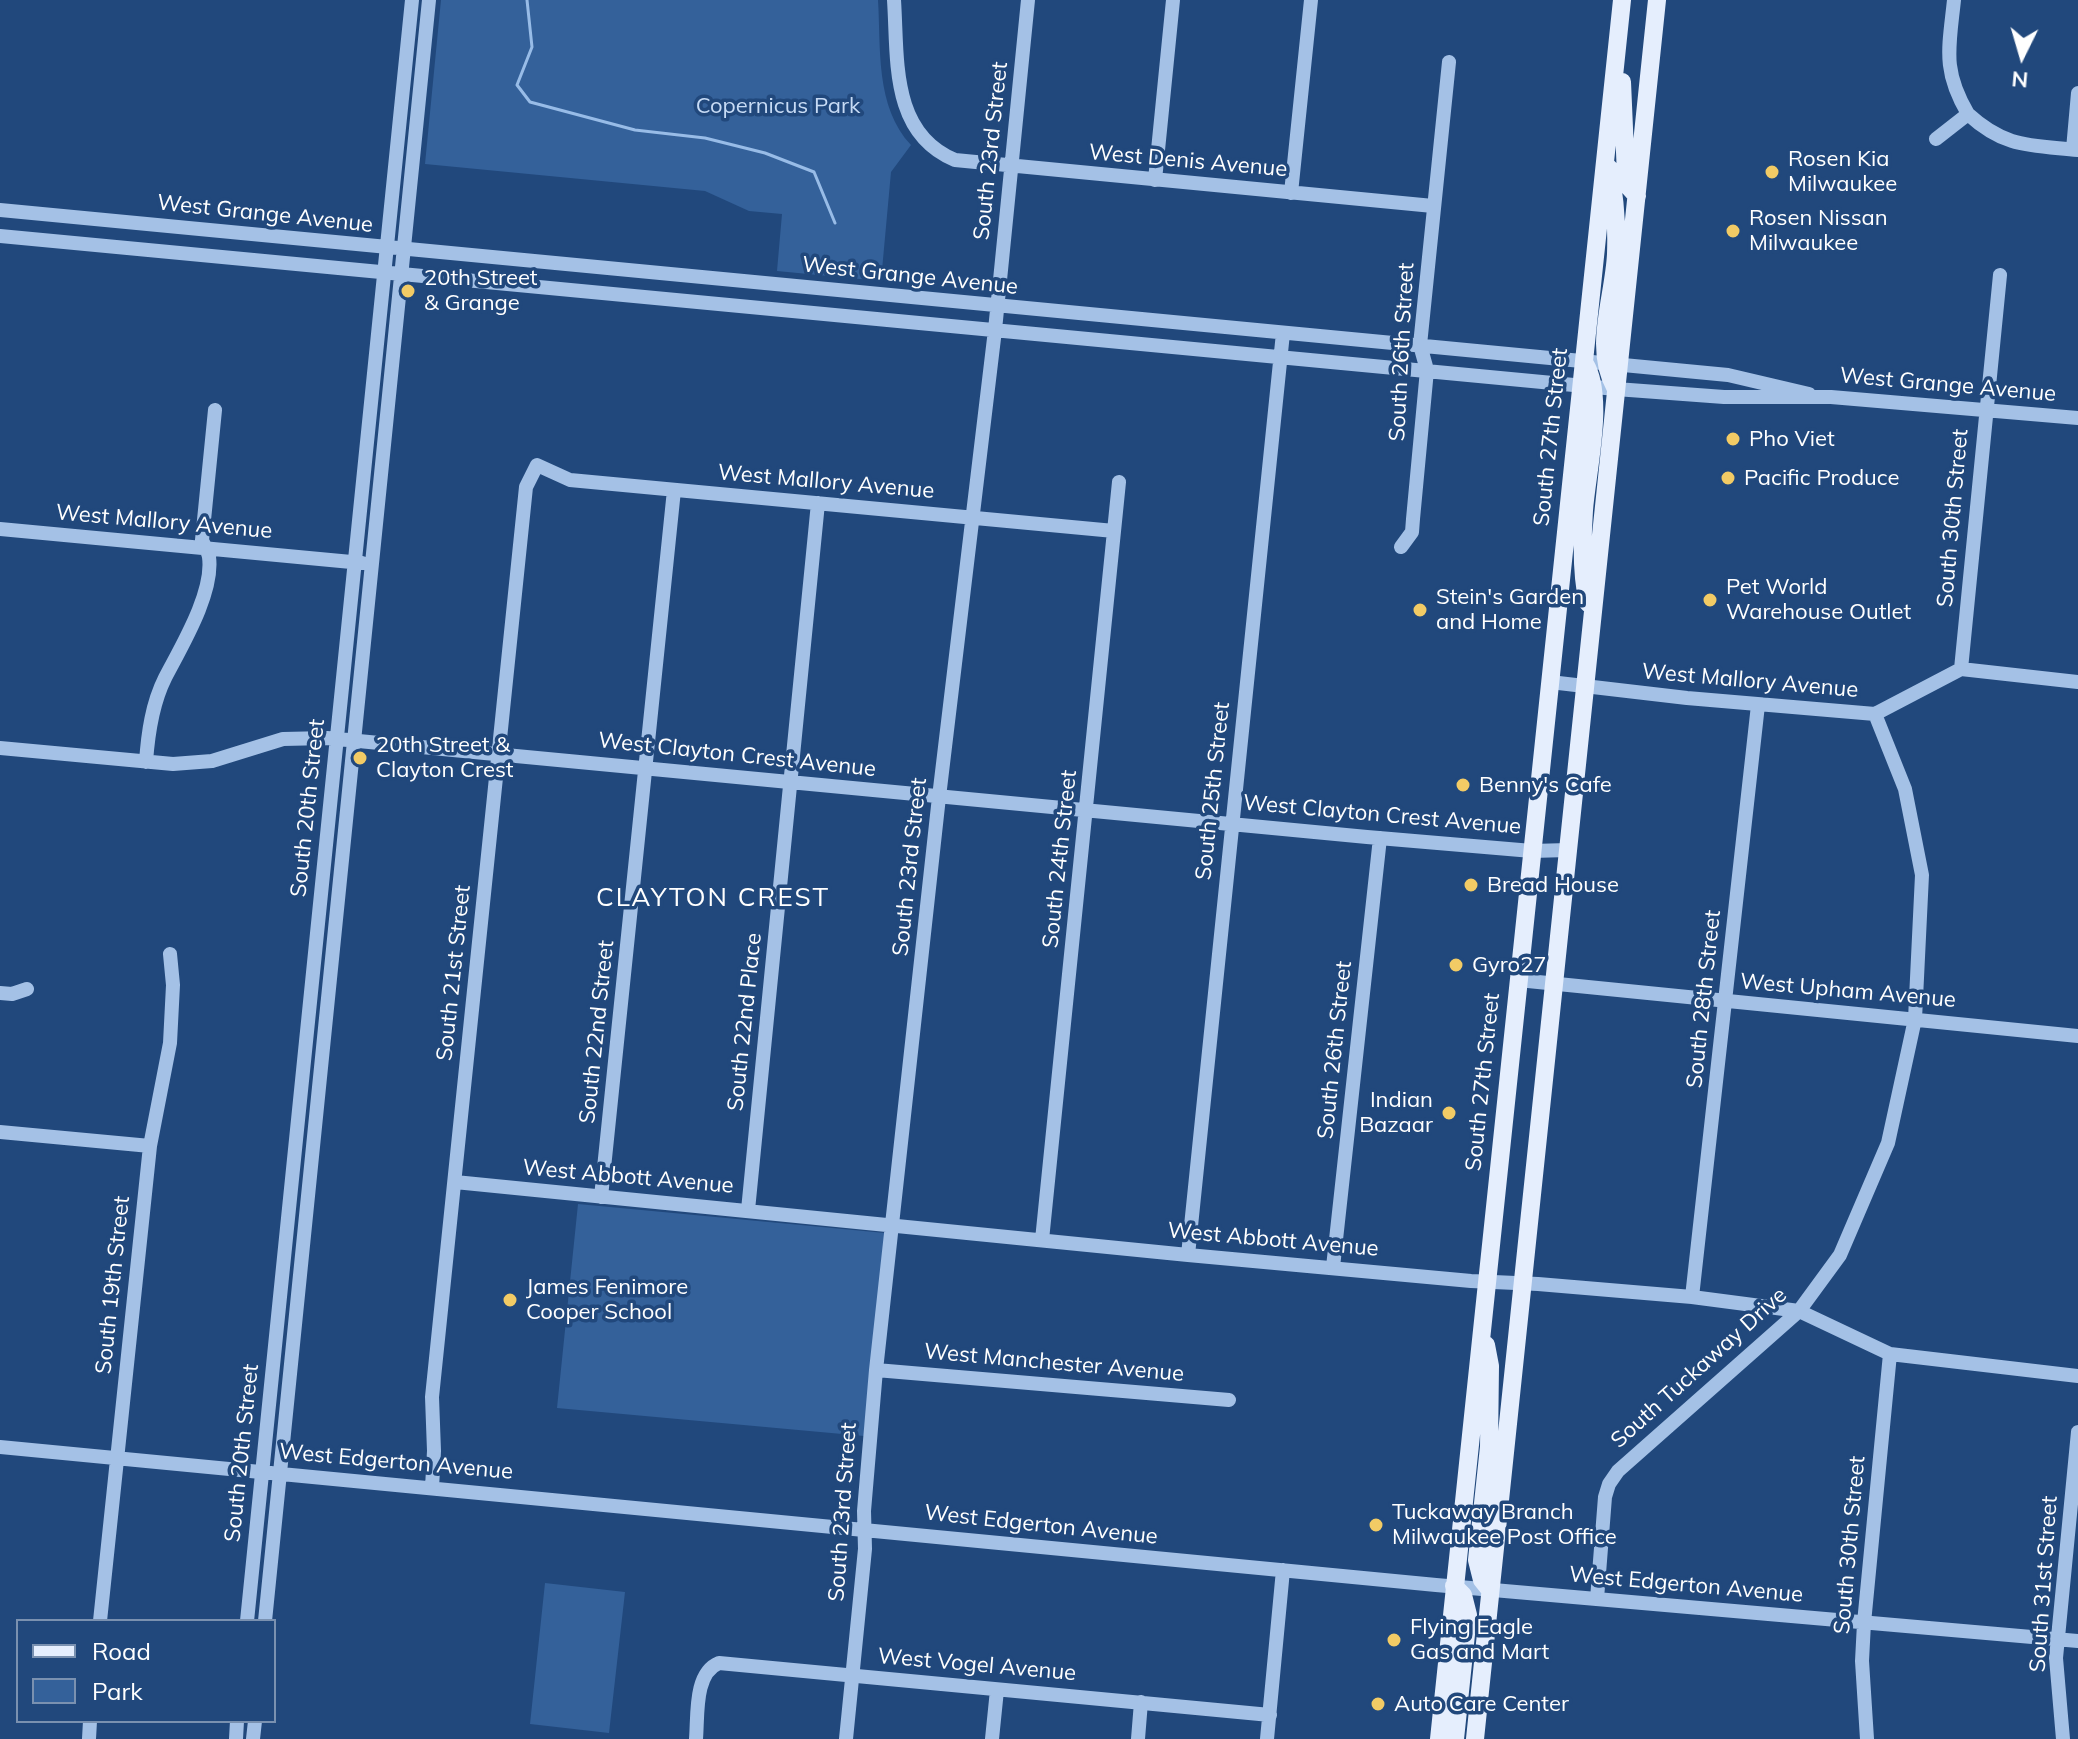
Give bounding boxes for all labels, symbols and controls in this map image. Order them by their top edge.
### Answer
north arrow [1982,16,2062,96]
street label: South 23rd Street [969,60,1013,242]
text: N [2010,65,2029,95]
park label: Copernicus Park [696,93,860,119]
street label: West Denis Avenue [1088,139,1288,183]
place label: Rosen Kia Milwaukee [1788,146,1897,198]
marker: Rosen Kia Milwaukee [1763,163,1781,181]
street label: West Grange Avenue [156,190,374,238]
place label: Rosen Nissan Milwaukee [1749,205,1888,256]
marker: Rosen Nissan Milwaukee [1724,222,1742,240]
street label: West Grange Avenue [801,252,1019,300]
street label: South 26th Street [1384,262,1420,442]
place label: 20th Street & Grange [424,265,538,316]
marker: 20th Street & Grange [399,282,417,300]
street label: South 27th Street [1529,347,1573,527]
street label: West Grange Avenue [1839,362,2057,408]
place label: Pho Viet [1749,426,1835,452]
street label: South 30th Street [1932,428,1974,608]
marker: Pho Viet [1724,430,1742,448]
street label: West Mallory Avenue [717,459,935,505]
place label: Pacific Produce [1744,465,1899,491]
marker: Pacific Produce [1719,469,1737,487]
street label: West Mallory Avenue [55,499,273,545]
place label: Pet World Warehouse Outlet [1726,574,1911,626]
place label: Stein's Garden and Home [1436,584,1584,636]
marker: Pet World Warehouse Outlet [1701,591,1719,609]
marker: Stein's Garden and Home [1411,601,1429,619]
street label: West Mallory Avenue [1641,658,1859,704]
street label: South 25th Street [1191,701,1235,881]
street label: South 20th Street [286,718,330,898]
street label: West Clayton Crest Avenue [597,727,877,783]
place label: 20th Street & Clayton Crest [376,732,513,784]
marker: 20th Street & Clayton Crest [351,749,369,767]
street label: South 24th Street [1038,769,1082,949]
place label: Benny's Cafe [1479,772,1612,798]
street label: South 23rd Street [888,776,932,958]
marker: Benny's Cafe [1454,776,1472,794]
street label: West Clayton Crest Avenue [1242,790,1522,840]
place label: Bread House [1487,872,1619,898]
marker: Bread House [1462,876,1480,894]
district label: CLAYTON CREST [596,882,830,914]
street label: South 21st Street [432,884,476,1062]
street label: South 28th Street [1682,909,1726,1089]
street label: South 22nd Place [723,932,767,1112]
street label: South 22nd Street [574,939,620,1125]
place label: Gyro27 [1472,952,1547,978]
marker: Gyro27 [1447,956,1465,974]
street label: South 26th Street [1313,960,1357,1140]
street label: West Upham Avenue [1739,968,1957,1014]
street label: South 27th Street [1461,992,1505,1172]
place label: Indian Bazaar [1359,1087,1433,1138]
marker: Indian Bazaar [1440,1104,1458,1122]
street label: West Abbott Avenue [521,1155,735,1199]
street label: South 19th Street [91,1195,135,1375]
street label: West Abbott Avenue [1166,1218,1380,1262]
place label: James Fenimore Cooper School [526,1274,688,1326]
street label: South Tuckaway Drive [1606,1282,1792,1454]
marker: James Fenimore Cooper School [501,1291,519,1309]
street label: West Manchester Avenue [923,1338,1185,1388]
street label: South 20th Street [220,1363,264,1543]
street label: South 23rd Street [824,1422,862,1602]
street label: West Edgerton Avenue [278,1439,514,1485]
street label: South 30th Street [1829,1455,1871,1635]
street label: South 31st Street [2025,1495,2063,1673]
place label: Tuckaway Branch Milwaukee Post Office [1392,1499,1617,1550]
street label: West Edgerton Avenue [923,1500,1159,1550]
marker: Tuckaway Branch Milwaukee Post Office [1367,1516,1385,1534]
street label: West Edgerton Avenue [1568,1562,1804,1608]
place label: Flying Eagle Gas and Mart [1410,1614,1549,1666]
legend [16,1619,276,1723]
marker: Flying Eagle Gas and Mart [1385,1631,1403,1649]
text: Road [92,1636,151,1666]
street label: West Vogel Avenue [877,1643,1077,1687]
text: Park [92,1676,143,1706]
place label: Auto Care Center [1394,1691,1569,1717]
marker: Auto Care Center [1369,1695,1387,1713]

